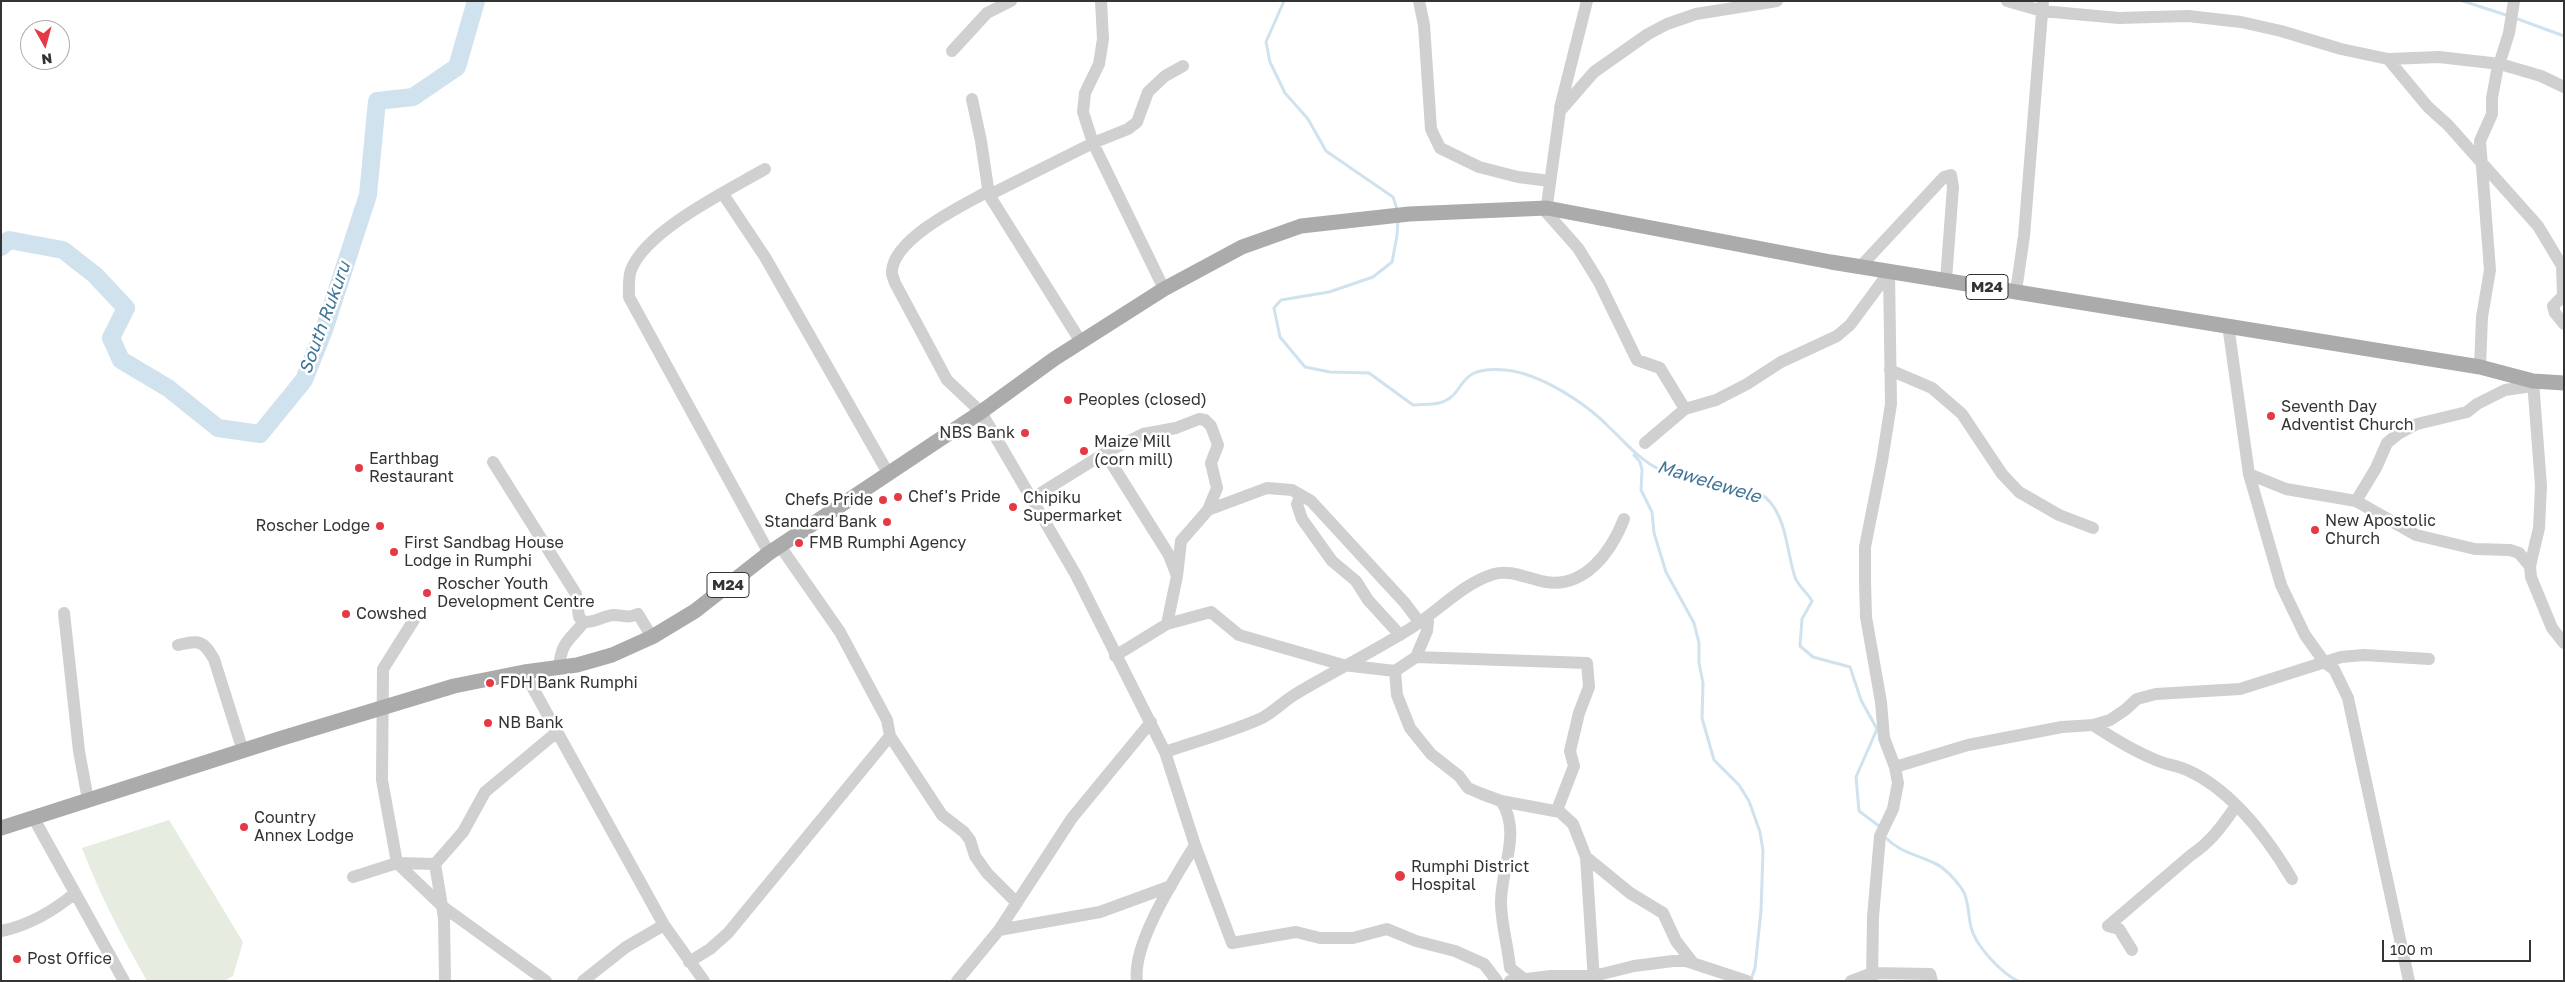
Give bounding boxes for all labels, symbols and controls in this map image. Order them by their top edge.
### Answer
north arrow [20,20,70,70]
text: N [40,50,53,68]
water label: South Rukuru [295,259,355,377]
road number: M24 [1966,274,2008,300]
place label: Peoples (closed) [1078,390,1207,410]
marker: Peoples (closed) [1062,394,1074,406]
place label: Seventh Day Adventist Church [2281,397,2414,435]
marker: Seventh Day Adventist Church [2265,410,2277,422]
place label: NBS Bank [939,423,1015,443]
marker: NBS Bank [1019,427,1031,439]
place label: Maize Mill (corn mill) [1094,432,1173,470]
marker: Maize Mill (corn mill) [1078,445,1090,457]
place label: Earthbag Restaurant [369,449,454,487]
water label: Mawelewele [1655,456,1763,508]
marker: Earthbag Restaurant [353,462,365,474]
place label: Chef's Pride [908,487,1001,507]
place label: Chipiku Supermarket [1023,488,1122,526]
place label: Chefs Pride [785,490,873,510]
marker: Chef's Pride [892,491,904,503]
marker: Chefs Pride [877,494,889,506]
marker: Chipiku Supermarket [1007,501,1019,513]
place label: New Apostolic Church [2325,511,2436,549]
place label: Standard Bank [764,512,877,532]
place label: Roscher Lodge [256,516,370,536]
marker: Standard Bank [881,516,893,528]
marker: Roscher Lodge [374,520,386,532]
marker: New Apostolic Church [2309,524,2321,536]
place label: First Sandbag House Lodge in Rumphi [404,533,564,571]
place label: FMB Rumphi Agency [809,533,966,553]
marker: FMB Rumphi Agency [793,537,805,549]
marker: First Sandbag House Lodge in Rumphi [388,546,400,558]
road number: M24 [707,572,749,598]
place label: Roscher Youth Development Centre [437,574,595,612]
marker: Roscher Youth Development Centre [421,587,433,599]
place label: Cowshed [356,604,427,624]
marker: Cowshed [340,608,352,620]
place label: FDH Bank Rumphi [500,673,638,693]
marker: FDH Bank Rumphi [484,677,496,689]
place label: NB Bank [498,713,564,733]
marker: NB Bank [482,717,494,729]
place label: Country Annex Lodge [254,808,354,846]
marker: Country Annex Lodge [238,821,250,833]
place label: Rumphi District Hospital [1411,857,1529,895]
marker: Rumphi District Hospital [1393,869,1407,883]
scale bar [2385,930,2534,962]
text: 100 m [2390,940,2433,958]
place label: Post Office [27,949,112,969]
marker: Post Office [11,953,23,965]

